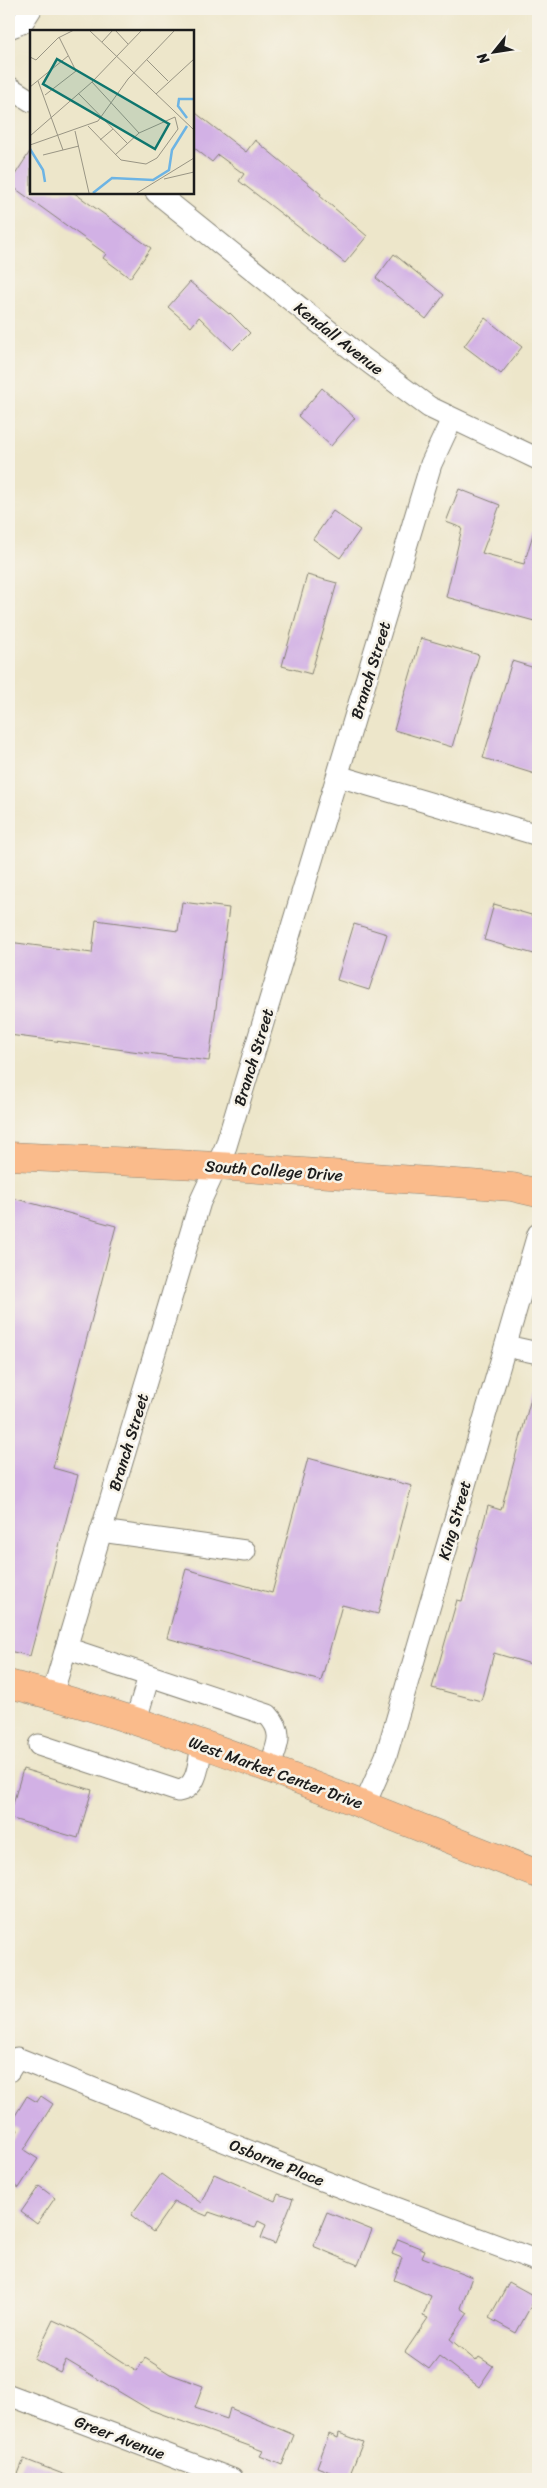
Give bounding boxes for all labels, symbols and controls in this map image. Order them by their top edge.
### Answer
north arrow [470,28,520,78]
inset map [30,30,194,194]
text: N [470,48,497,70]
street label: Kendall Avenue [287,294,390,383]
street label: Branch Street [342,618,399,723]
street label: Branch Street [225,1005,282,1110]
street label: South College Drive [204,1151,344,1190]
street label: Branch Street [100,1390,157,1495]
street label: King Street [429,1477,480,1563]
street label: West Market Center Drive [185,1727,367,1818]
street label: Osborne Place [225,2130,329,2195]
street label: Greer Avenue [70,2407,169,2468]

